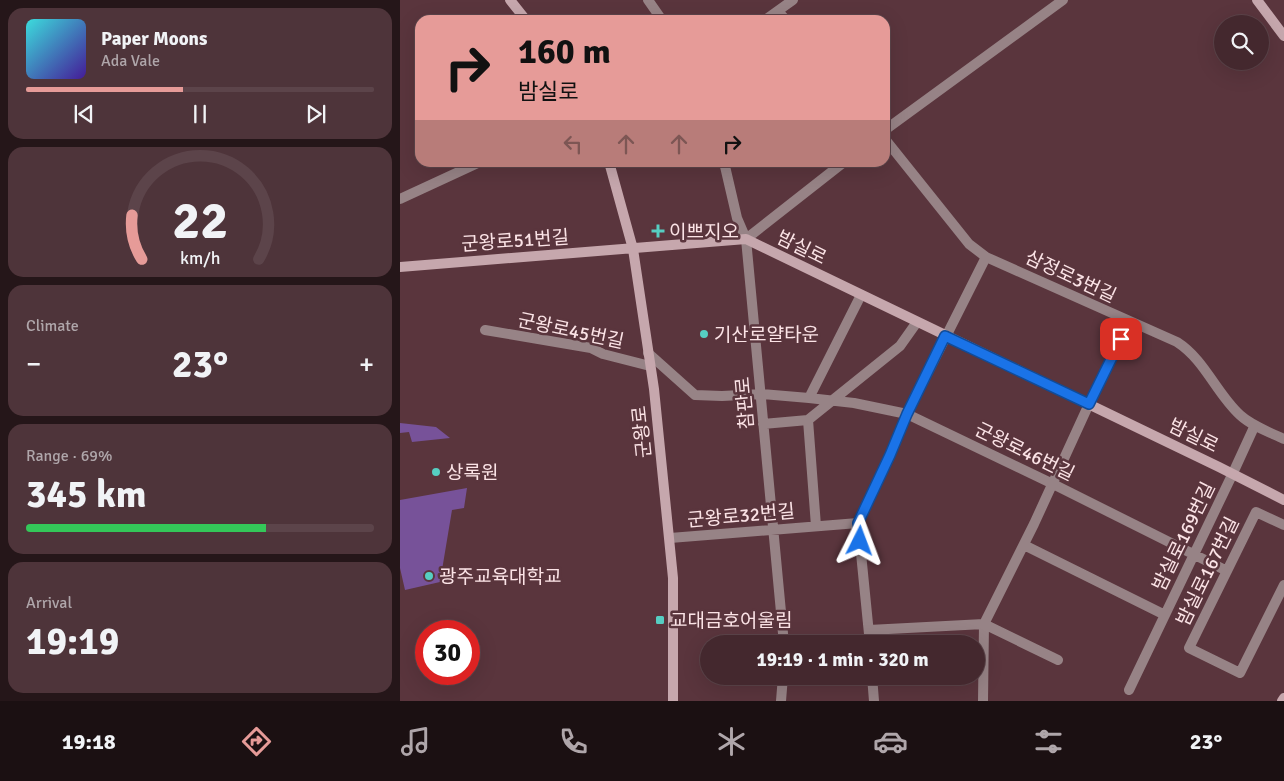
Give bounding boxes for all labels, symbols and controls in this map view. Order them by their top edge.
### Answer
map controls [1214,15,1269,70]
button: search [1214,15,1269,70]
text: Paper Moons [101,27,207,51]
text: 160 m [518,30,611,73]
icon: right [435,35,500,100]
text: Ada Vale [101,51,160,71]
text: 밤실로 [518,78,579,105]
icon: previous [70,100,98,128]
icon: pause [186,100,214,128]
icon: next [302,100,330,128]
icon: left [559,130,587,158]
icon: ahead [612,130,640,158]
icon: ahead [665,130,693,158]
icon: right [718,130,746,158]
text: 22 [172,189,228,253]
place label: 이쁘지오 [669,220,739,244]
marker: 이쁘지오 [651,224,665,238]
street label: 군왕로51번길 [460,225,570,257]
street label: 밤실로 [773,226,830,270]
street label: 삼정로3번길 [1021,245,1120,308]
text: km/h [180,247,220,269]
street label: 군왕로45번길 [516,308,626,354]
text: Climate [26,316,79,336]
pin [1100,318,1142,360]
place label: 기산로얄타운 [714,323,819,347]
icon: arrive [1107,325,1135,353]
marker: 기산로얄타운 [698,328,710,340]
text: 23° [172,341,228,388]
text: − [26,347,41,381]
text: + [359,347,374,381]
street label: 참판로 [731,376,759,430]
street label: 군왕로 [627,405,657,459]
street label: 밤실로 [1165,414,1222,458]
street label: 군왕로46번길 [971,417,1078,486]
text: Range · 69% [26,446,112,466]
place label: 상록원 [446,461,498,485]
marker: 상록원 [430,466,442,478]
text: 345 km [26,471,147,518]
street label: 밤실로169번길 [1147,478,1221,595]
street label: 군왕로32번길 [686,499,796,533]
street label: 밤실로167번길 [1171,513,1245,630]
position arrow [833,514,885,566]
place label: 광주교육대학교 [439,565,561,589]
marker: 광주교육대학교 [423,570,435,582]
text: Arrival [26,593,72,613]
place label: 교대금호어울림 [670,609,792,633]
marker: 교대금호어울림 [654,614,666,626]
text: 19:19 [26,618,119,665]
speed limit sign: 30 [415,620,480,685]
text: 19:19 · 1 min · 320 m [756,648,929,672]
icon: directions [239,724,274,759]
icon: music [398,724,433,759]
icon: phone [556,724,591,759]
icon: climate [714,724,749,759]
icon: car [873,724,908,759]
icon: filters [1031,724,1066,759]
text: 19:18 [62,728,116,755]
text: 23° [1190,728,1222,755]

